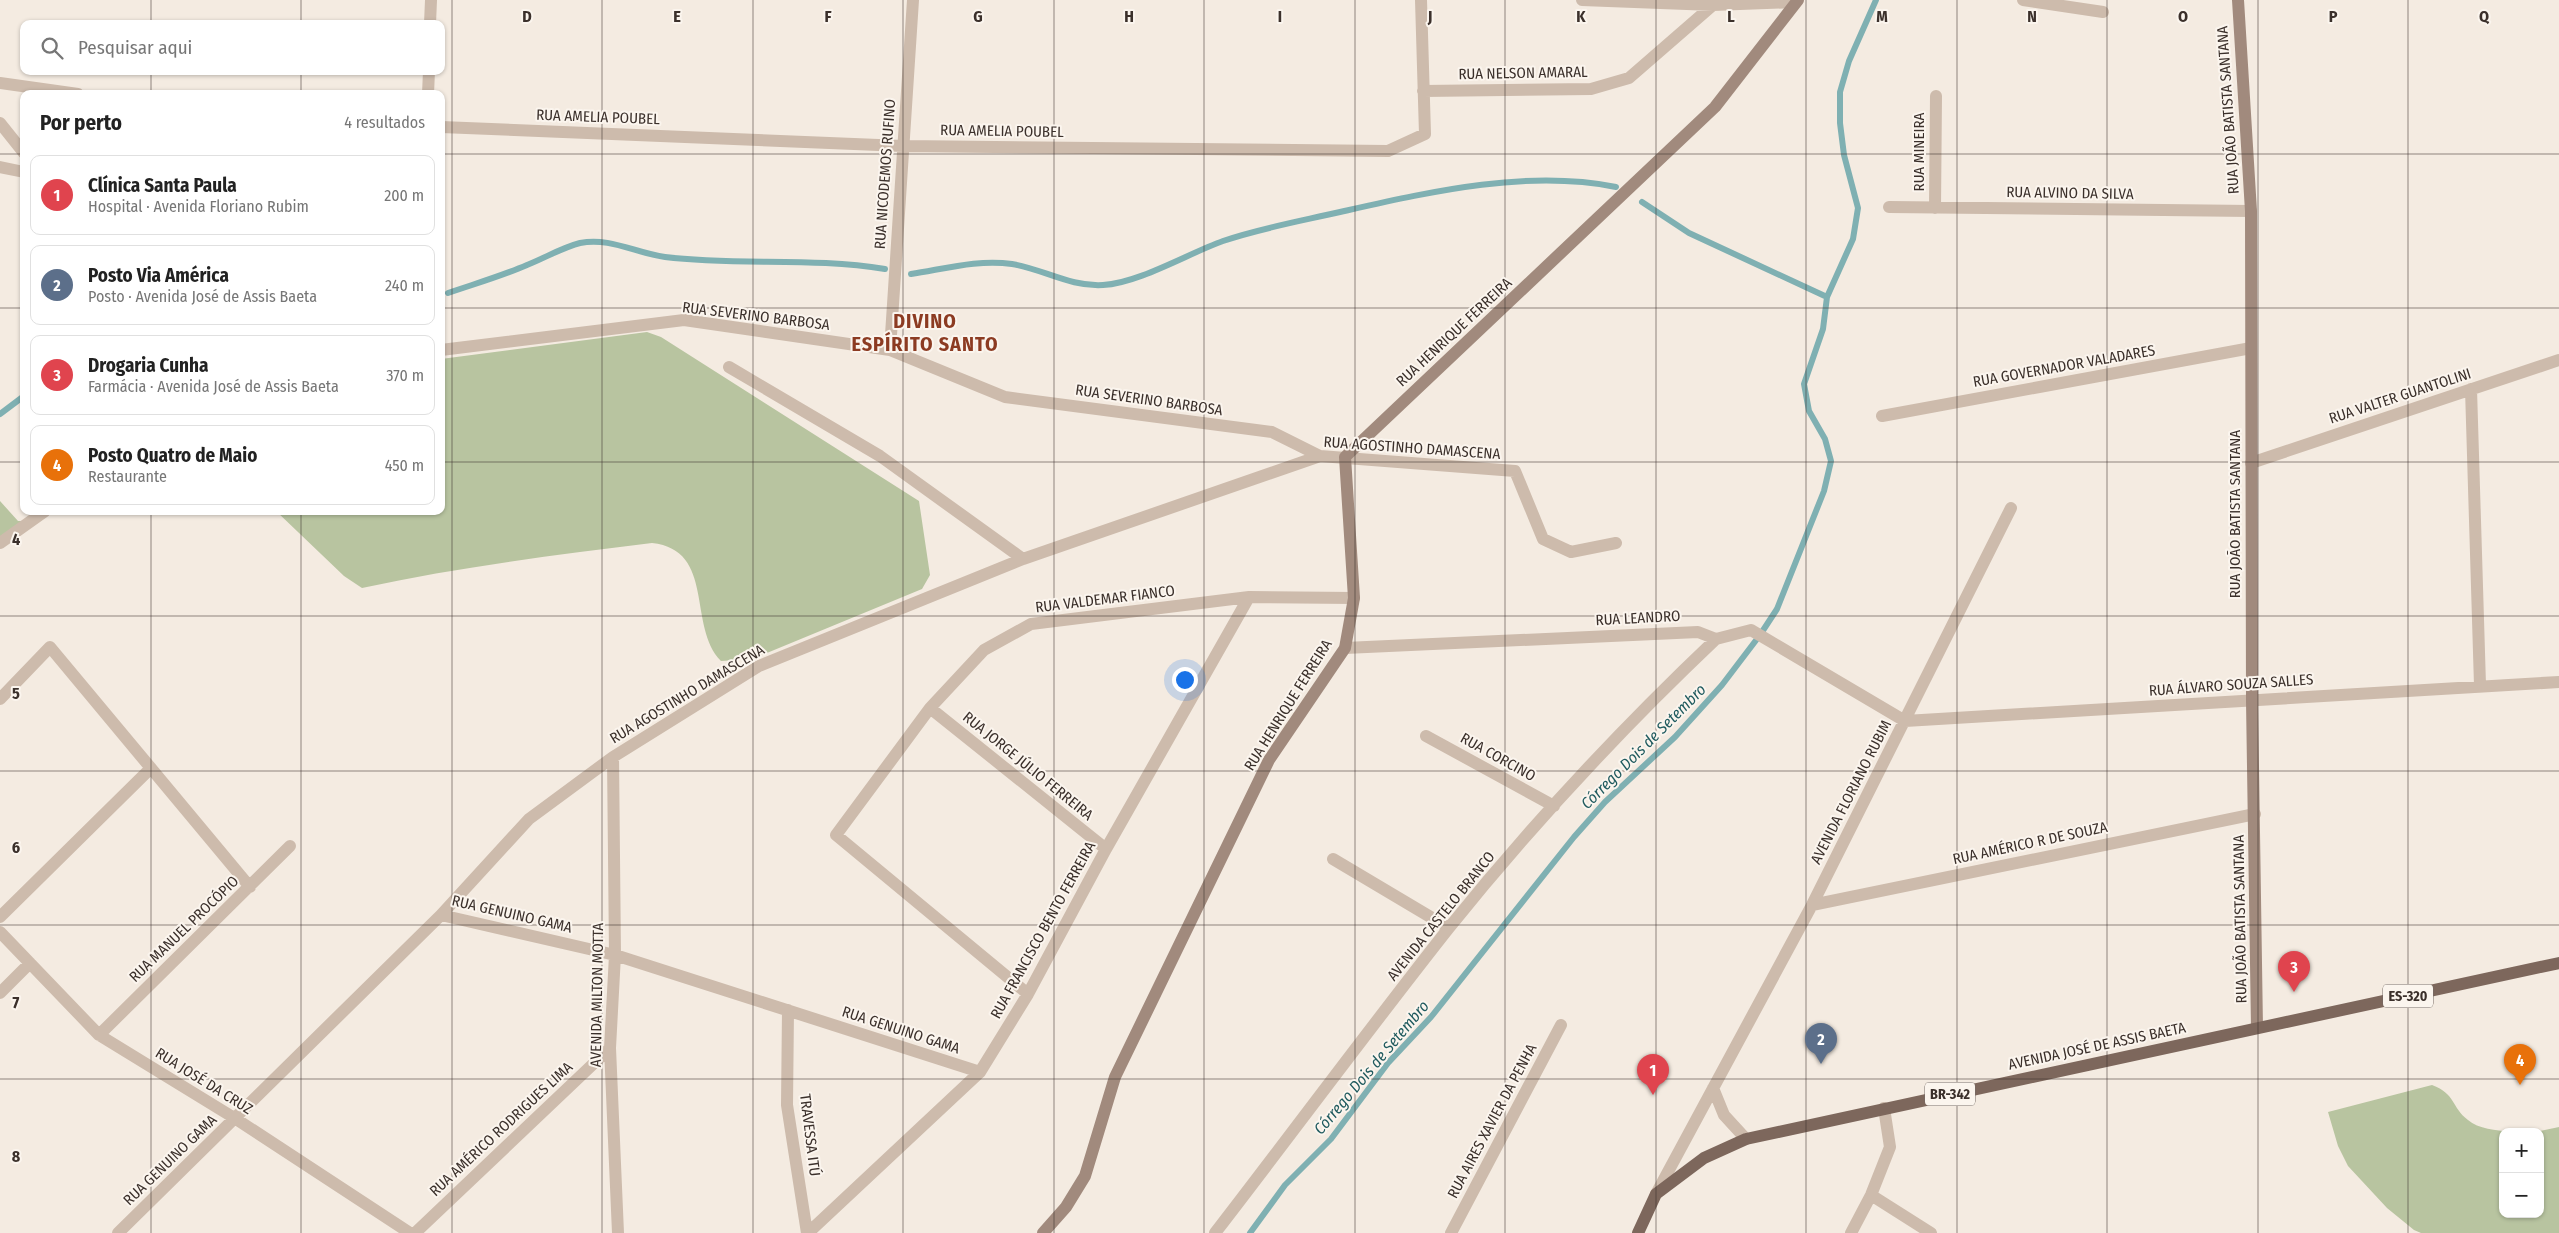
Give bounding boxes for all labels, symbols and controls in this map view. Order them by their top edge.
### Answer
text: D [522,7,532,26]
text: E [673,7,681,26]
text: F [824,7,832,26]
text: G [973,7,983,26]
text: H [1124,7,1134,26]
text: I [1278,7,1282,26]
text: J [1427,7,1432,26]
text: K [1576,7,1586,26]
text: L [1727,7,1735,26]
text: M [1876,7,1888,26]
text: N [2027,7,2037,26]
text: O [2178,7,2188,26]
text: P [2329,7,2338,26]
text: Q [2479,7,2490,26]
search box [20,20,445,75]
street label: RUA JOÃO BATISTA SANTANA [2213,25,2243,195]
icon: search [38,34,66,62]
text: Pesquisar aqui [78,36,192,59]
street label: RUA NELSON AMARAL [1458,63,1588,83]
street label: RUA NICODEMOS RUFINO [871,98,899,250]
street label: RUA AMELIA POUBEL [536,106,660,128]
text: Por perto [40,110,122,136]
street label: RUA MINEIRA [1910,112,1928,191]
text: 4 resultados [344,113,425,132]
street label: RUA AMELIA POUBEL [940,121,1064,141]
text: Clínica Santa Paula [88,174,237,197]
street label: RUA ALVINO DA SILVA [2006,183,2134,203]
text: 1 [54,186,60,205]
text: 200 m [384,186,424,205]
text: Hospital · Avenida Floriano Rubim [88,197,309,216]
text: Posto Via América [88,264,229,287]
street label: RUA HENRIQUE FERREIRA [1393,274,1516,390]
text: 2 [53,276,61,295]
text: 240 m [385,276,424,295]
text: Posto · Avenida José de Assis Baeta [88,287,317,306]
street label: RUA SEVERINO BARBOSA [681,298,831,334]
district label: DIVINO ESPÍRITO SANTO [851,309,999,356]
street label: RUA GOVERNADOR VALADARES [1972,341,2156,391]
text: Drogaria Cunha [88,354,208,377]
street label: RUA VALTER GUANTOLINI [2327,365,2473,427]
text: 3 [53,366,61,385]
text: 370 m [386,366,424,385]
text: Farmácia · Avenida José de Assis Baeta [88,377,339,396]
street label: RUA SEVERINO BARBOSA [1074,381,1224,419]
street label: RUA JOÃO BATISTA SANTANA [2226,430,2244,598]
street label: RUA AGOSTINHO DAMASCENA [1323,433,1501,463]
text: Posto Quatro de Maio [88,444,257,467]
text: 4 [53,456,61,475]
text: 450 m [385,456,424,475]
text: Restaurante [88,467,167,486]
text: 4 [12,530,20,549]
street label: RUA VALDEMAR FIANCO [1034,582,1176,616]
street label: RUA LEANDRO [1595,607,1681,629]
street label: RUA HENRIQUE FERREIRA [1240,636,1336,774]
street label: RUA AGOSTINHO DAMASCENA [606,641,768,747]
your location [1172,667,1198,693]
street label: RUA ÁLVARO SOUZA SALLES [2148,670,2314,700]
water label: Córrego Dois de Setembro [1577,680,1710,813]
text: 5 [12,684,20,703]
street label: RUA JORGE JÚLIO FERREIRA [959,708,1097,824]
street label: AVENIDA FLORIANO RUBIM [1807,717,1895,867]
street label: RUA CORCINO [1457,729,1539,785]
street label: RUA AMÉRICO R DE SOUZA [1951,818,2109,868]
street label: RUA JOÃO BATISTA SANTANA [2230,834,2250,1003]
text: 6 [12,838,20,857]
street label: RUA FRANCISCO BENTO FERREIRA [987,838,1099,1022]
street label: AVENIDA CASTELO BRANCO [1383,848,1499,984]
street label: RUA MANUEL PROCÓPIO [126,872,242,986]
street label: RUA GENUINO GAMA [450,891,574,937]
street label: AVENIDA MILTON MOTTA [587,923,607,1067]
pin: 3 [2278,951,2310,992]
road number: ES-320 [2383,984,2433,1008]
text: 7 [13,993,20,1012]
water label: Córrego Dois de Setembro [1310,997,1433,1138]
street label: RUA GENUINO GAMA [840,1002,962,1058]
street label: AVENIDA JOSÉ DE ASSIS BAETA [2007,1018,2187,1074]
pin: 2 [1805,1023,1837,1064]
street label: RUA AIRES XAVIER DA PENHA [1444,1041,1540,1201]
street label: RUA JOSÉ DA CRUZ [152,1044,256,1118]
pin: 4 [2504,1044,2536,1085]
pin: 1 [1637,1054,1669,1095]
street label: RUA AMÉRICO RODRIGUES LIMA [426,1058,576,1200]
road number: BR-342 [1925,1082,1975,1106]
street label: TRAVESSA ITÚ [796,1093,824,1177]
street label: RUA GENUINO GAMA [120,1111,220,1209]
map controls [2499,1128,2544,1218]
button: + [2499,1128,2544,1173]
text: 8 [12,1147,21,1166]
button: − [2499,1173,2544,1218]

